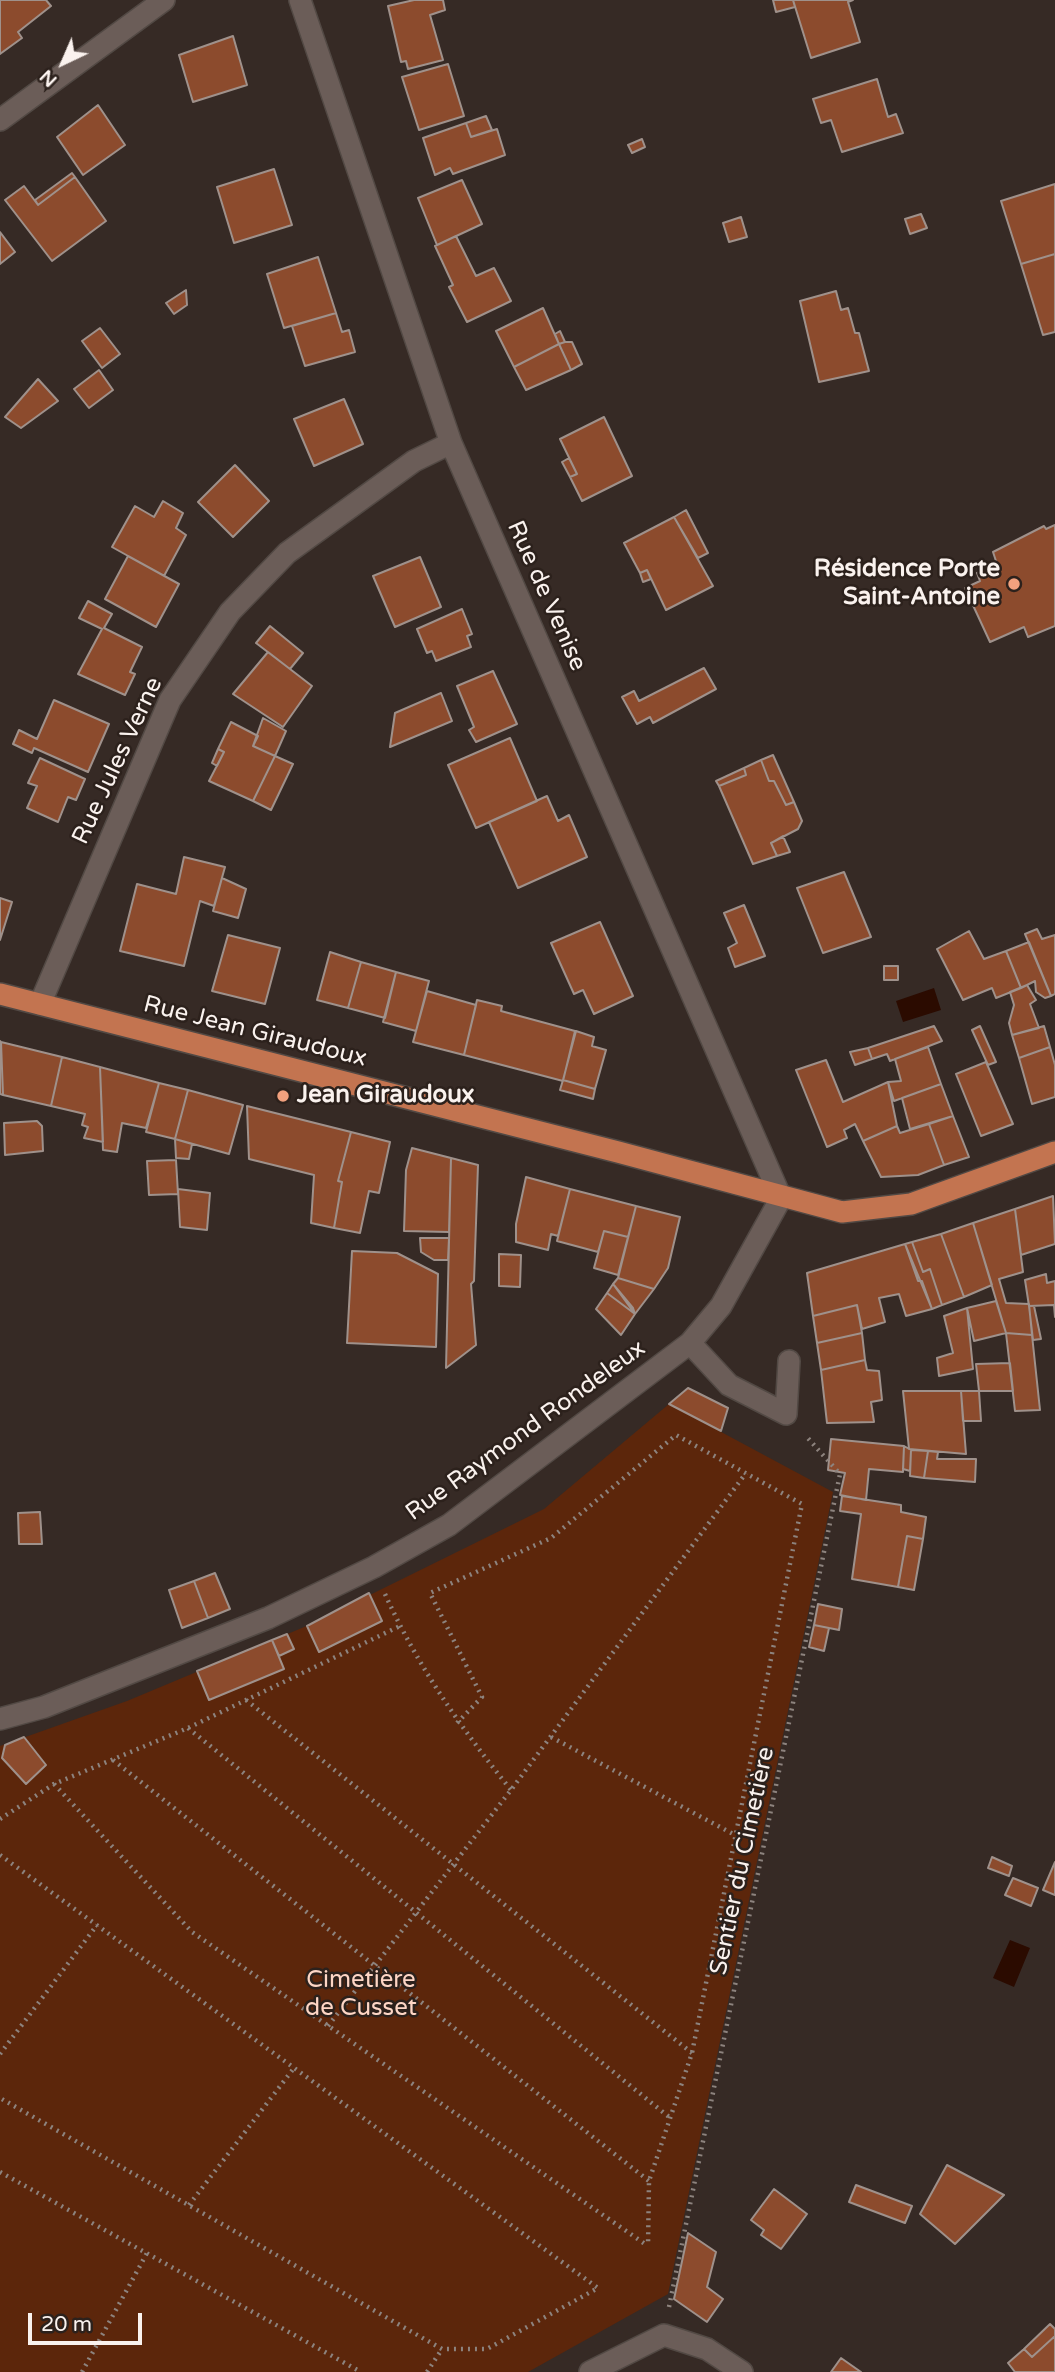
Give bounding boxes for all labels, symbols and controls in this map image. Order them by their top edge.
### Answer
north arrow [28,28,98,98]
text: N [35,65,62,91]
street label: Rue de Venise [500,517,592,675]
place label: Résidence Porte Saint-Antoine [814,556,1000,612]
marker: Résidence Porte Saint-Antoine [1006,576,1022,592]
street label: Rue Jules Verne [67,673,169,849]
street label: Rue Jean Giraudoux [140,990,370,1074]
place label: Jean Giraudoux [297,1082,474,1110]
marker: Jean Giraudoux [275,1088,291,1104]
street label: Rue Raymond Rondeleux [401,1334,651,1528]
street label: Sentier du Cimetière [705,1744,781,1978]
park label: Cimetière de Cusset [305,1967,417,2023]
scale bar [32,2298,145,2342]
text: 20 m [41,2312,92,2337]

